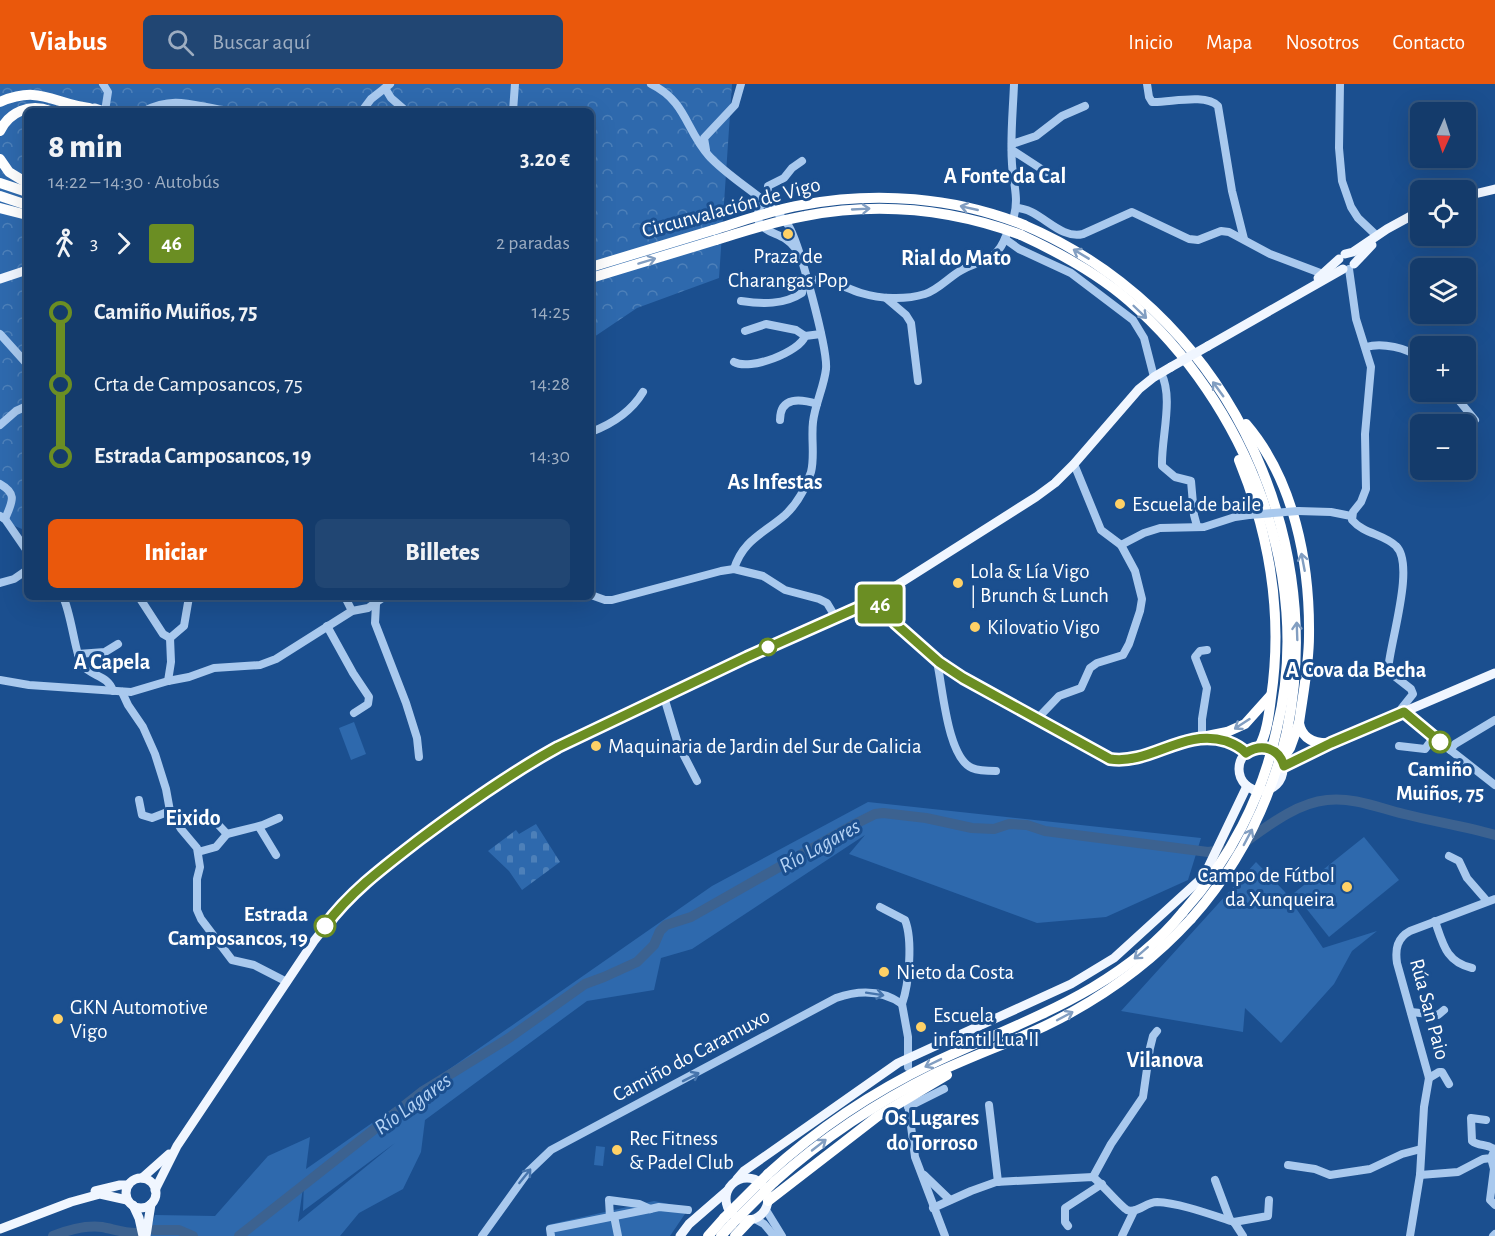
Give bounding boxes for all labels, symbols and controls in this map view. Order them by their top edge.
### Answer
search box [143,15,563,69]
icon: search [164,26,197,59]
text: Viabus [30,28,107,56]
text: Buscar aquí [212,31,310,53]
text: Inicio [1128,32,1173,53]
text: Mapa [1206,32,1253,53]
text: Nosotros [1286,32,1359,53]
text: Contacto [1392,32,1465,53]
north arrow [1410,102,1476,168]
map controls [1410,102,1476,480]
text: 8 min [48,131,123,164]
text: 3.20 € [520,148,570,170]
district label: A Fonte da Cal [944,165,1066,187]
text: 14:22 – 14:30 · Autobús [48,172,220,192]
street label: Circunvalación de Vigo [640,174,823,241]
button: locate [1410,180,1476,246]
one-way arrow [959,202,979,213]
one-way arrow [851,204,871,215]
icon: walk [48,227,81,260]
icon: forward [107,227,140,260]
marker: Praza de Charangas Pop [781,227,795,241]
text: 3 [90,233,98,253]
text: 46 [161,233,182,254]
text: 2 paradas [496,233,570,253]
place label: Praza de Charangas Pop [728,246,848,291]
district label: Rial do Mato [901,247,1011,269]
one-way arrow [1073,247,1090,259]
one-way arrow [637,255,656,266]
button: layers [1410,258,1476,324]
text: Camiño Muiños, 75 [94,301,258,323]
text: 14:25 [531,302,570,322]
one-way arrow [1133,305,1148,319]
button: + [1410,336,1476,402]
text: Crta de Camposancos, 75 [94,373,303,395]
text: 14:28 [530,374,570,394]
one-way arrow [1212,381,1225,397]
button: − [1410,414,1476,480]
text: Estrada Camposancos, 19 [94,445,311,467]
text: 14:30 [530,446,570,466]
district label: As Infestas [727,471,823,493]
place label: Escuela de baile [1132,494,1261,515]
marker: Escuela de baile [1113,497,1127,511]
button: Iniciar [48,519,303,588]
button: Billetes [315,519,570,588]
one-way arrow [1297,552,1308,572]
place label: Lola & Lía Vigo | Brunch & Lunch [970,561,1109,608]
marker: Lola & Lía Vigo | Brunch & Lunch [951,576,965,590]
line badge: 46 [853,584,907,624]
text: 46 [870,594,890,615]
place label: Kilovatio Vigo [987,617,1100,638]
marker: Kilovatio Vigo [968,620,982,634]
one-way arrow [1291,621,1302,641]
unlabelled marker [759,638,777,656]
district label: A Capela [74,651,151,673]
district label: A Cova da Becha [1286,659,1427,681]
one-way arrow [1234,718,1251,730]
marker: Camiño Muiños, 75 [1429,731,1451,753]
place label: Maquinaria de Jardin del Sur de Galicia [608,736,922,757]
marker: Maquinaria de Jardin del Sur de Galicia [589,739,603,753]
place label: Camiño Muiños, 75 [1396,759,1484,804]
district label: Eixido [165,807,221,829]
water label: Río Lagares [775,815,864,877]
one-way arrow [1242,829,1254,846]
place label: Campo de Fútbol da Xunqueira [1197,865,1335,910]
marker: Campo de Fútbol da Xunqueira [1340,880,1354,894]
place label: Estrada Camposancos, 19 [168,904,308,949]
marker: Estrada Camposancos, 19 [314,915,336,937]
one-way arrow [1134,946,1149,960]
street label: Rúa San Paio [1406,956,1453,1062]
place label: Nieto da Costa [896,962,1015,983]
marker: Nieto da Costa [877,965,891,979]
one-way arrow [865,988,885,999]
place label: GKN Automotive Vigo [70,997,208,1042]
street label: Camiño do Caramuxo [609,1005,773,1106]
place label: Escuela infantil Lua II [933,1005,1039,1050]
one-way arrow [1056,1009,1074,1021]
marker: GKN Automotive Vigo [51,1012,65,1026]
marker: Escuela infantil Lua II [914,1020,928,1034]
district label: Vilanova [1126,1049,1204,1071]
one-way arrow [924,1058,942,1070]
water label: Río Lagares [370,1069,455,1139]
one-way arrow [681,1071,699,1082]
district label: Os Lugares do Torroso [885,1107,979,1154]
place label: Rec Fitness & Padel Club [629,1128,734,1173]
one-way arrow [811,1138,827,1151]
marker: Rec Fitness & Padel Club [610,1143,624,1157]
one-way arrow [518,1168,531,1184]

